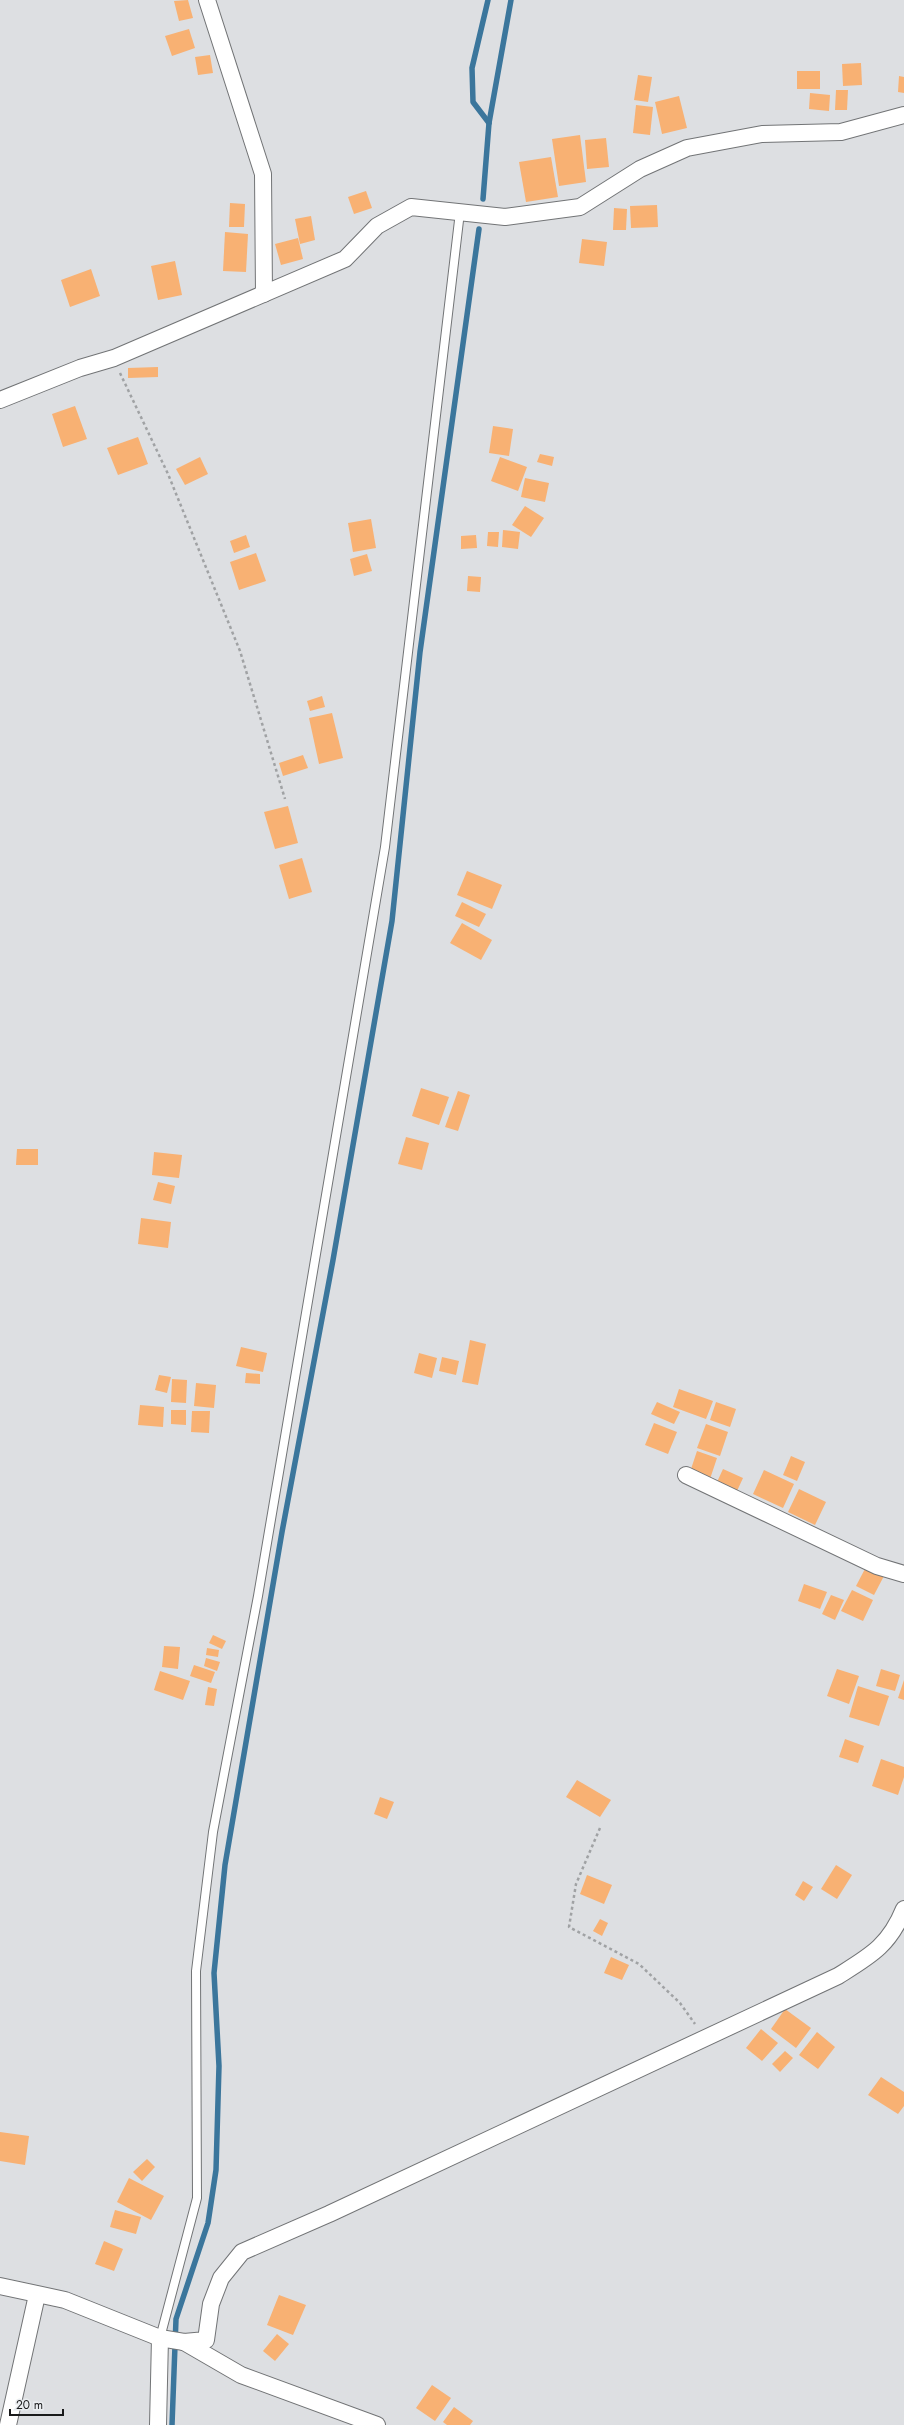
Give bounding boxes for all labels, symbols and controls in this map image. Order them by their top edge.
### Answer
scale bar [10,2391,63,2417]
text: 20 m [16,2396,43,2414]

